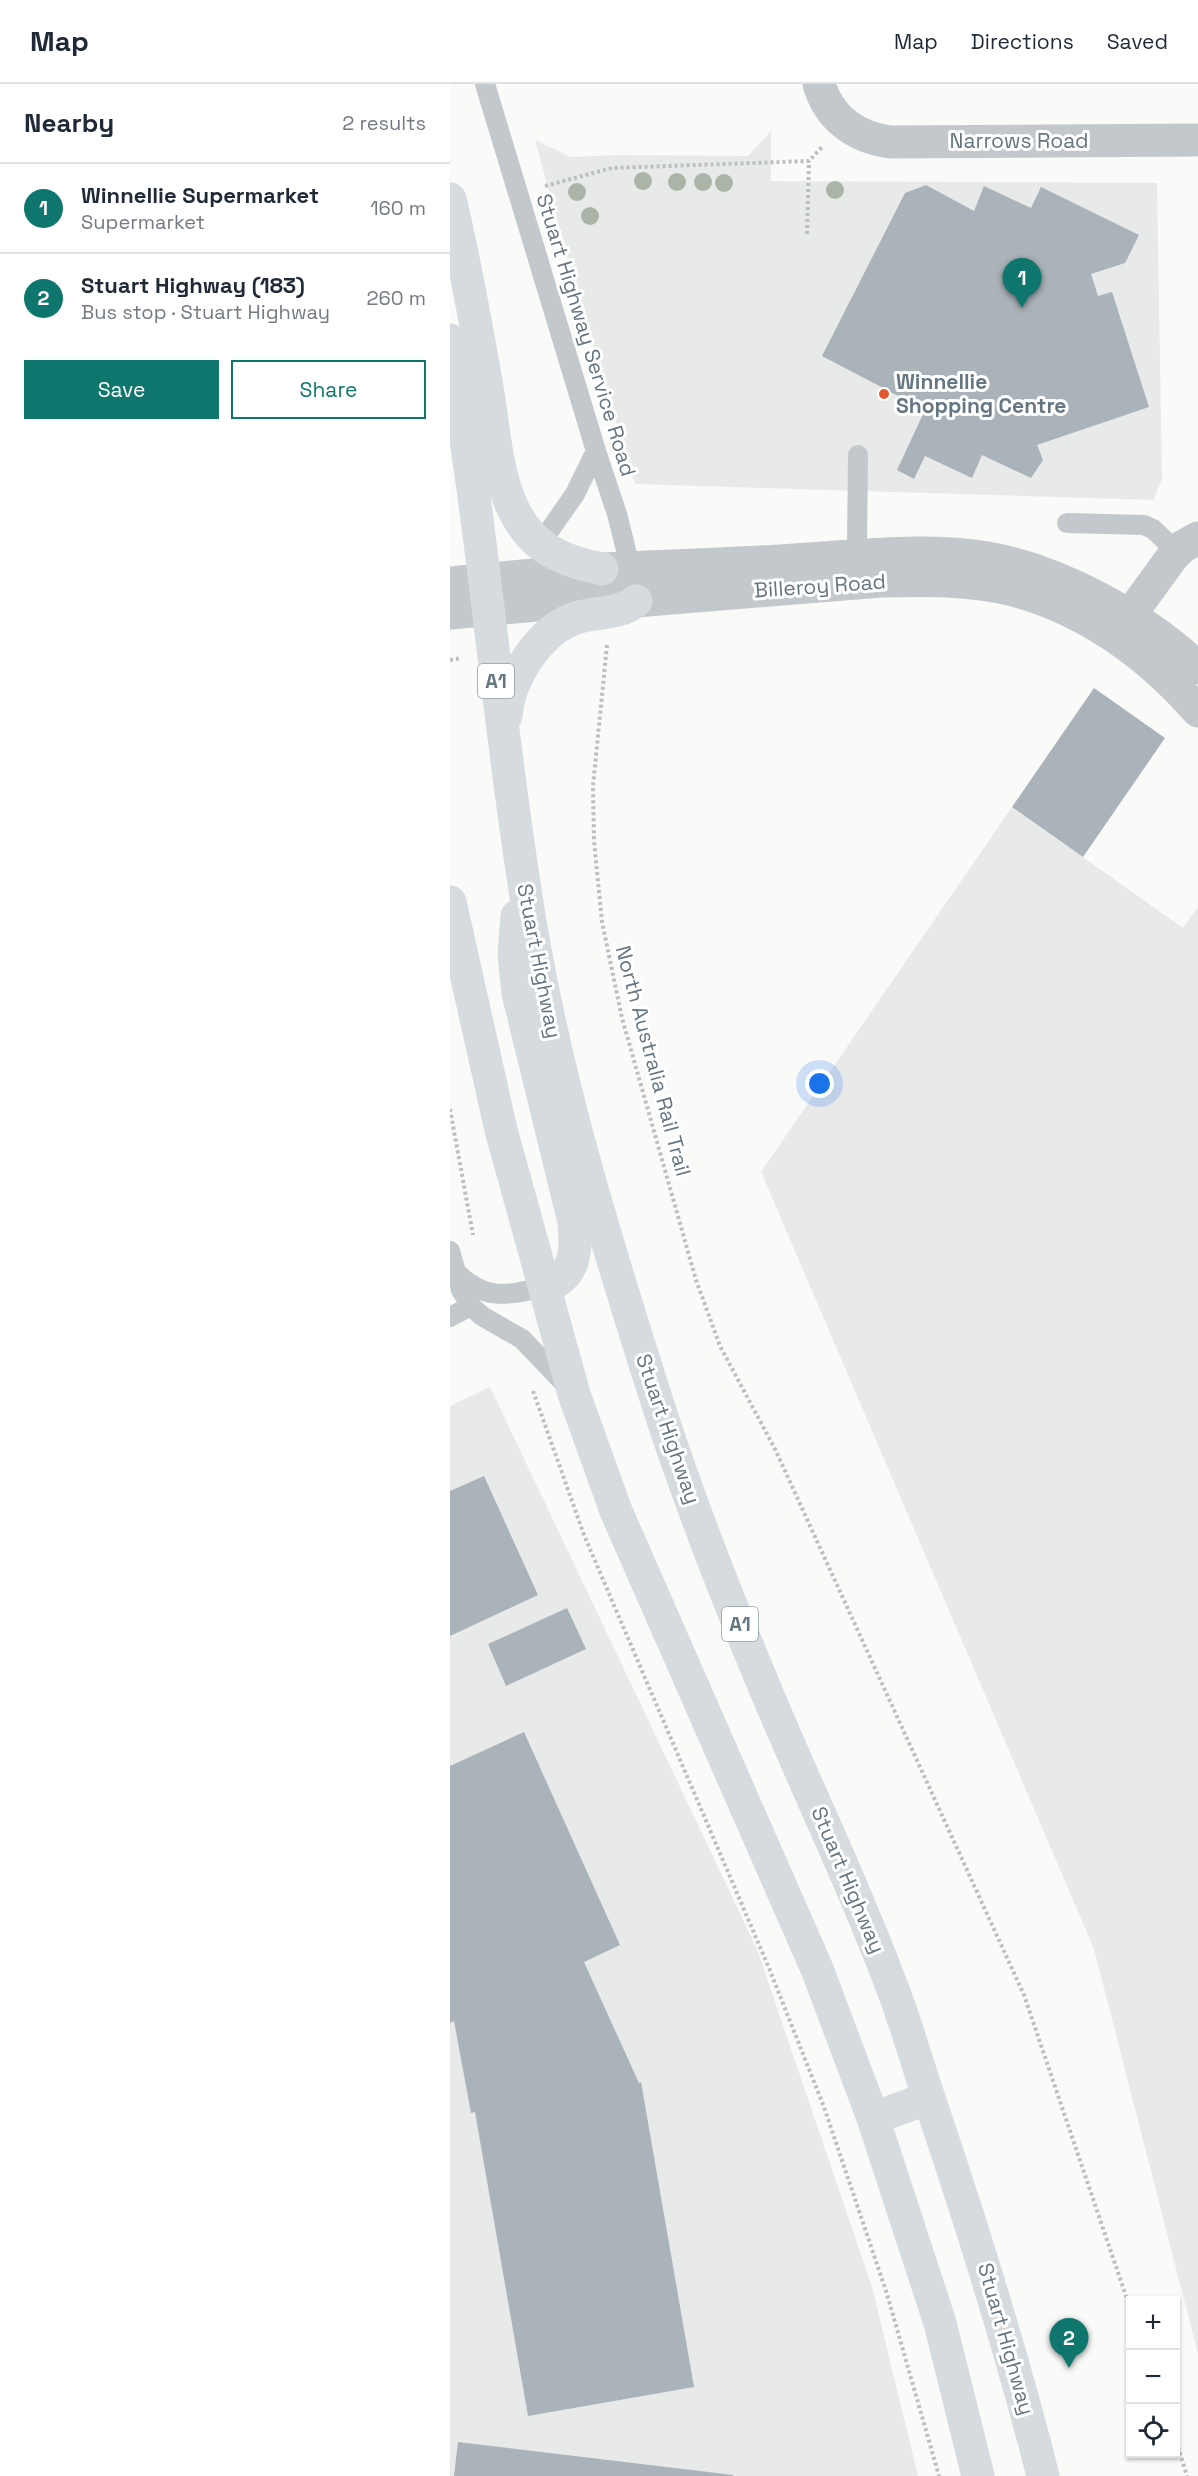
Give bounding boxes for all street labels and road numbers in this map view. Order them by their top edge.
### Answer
street label: Narrows Road [950,127,1088,154]
street label: Stuart Highway Service Road [531,190,642,479]
street label: Billeroy Road [753,567,887,604]
road number: A1 [478,664,514,698]
street label: Stuart Highway [511,881,568,1040]
street label: North Australia Rail Trail [610,943,697,1179]
street label: Stuart Highway [630,1350,707,1507]
road number: A1 [722,1607,758,1641]
street label: Stuart Highway [805,1802,892,1957]
street label: Stuart Highway [972,2260,1041,2418]

